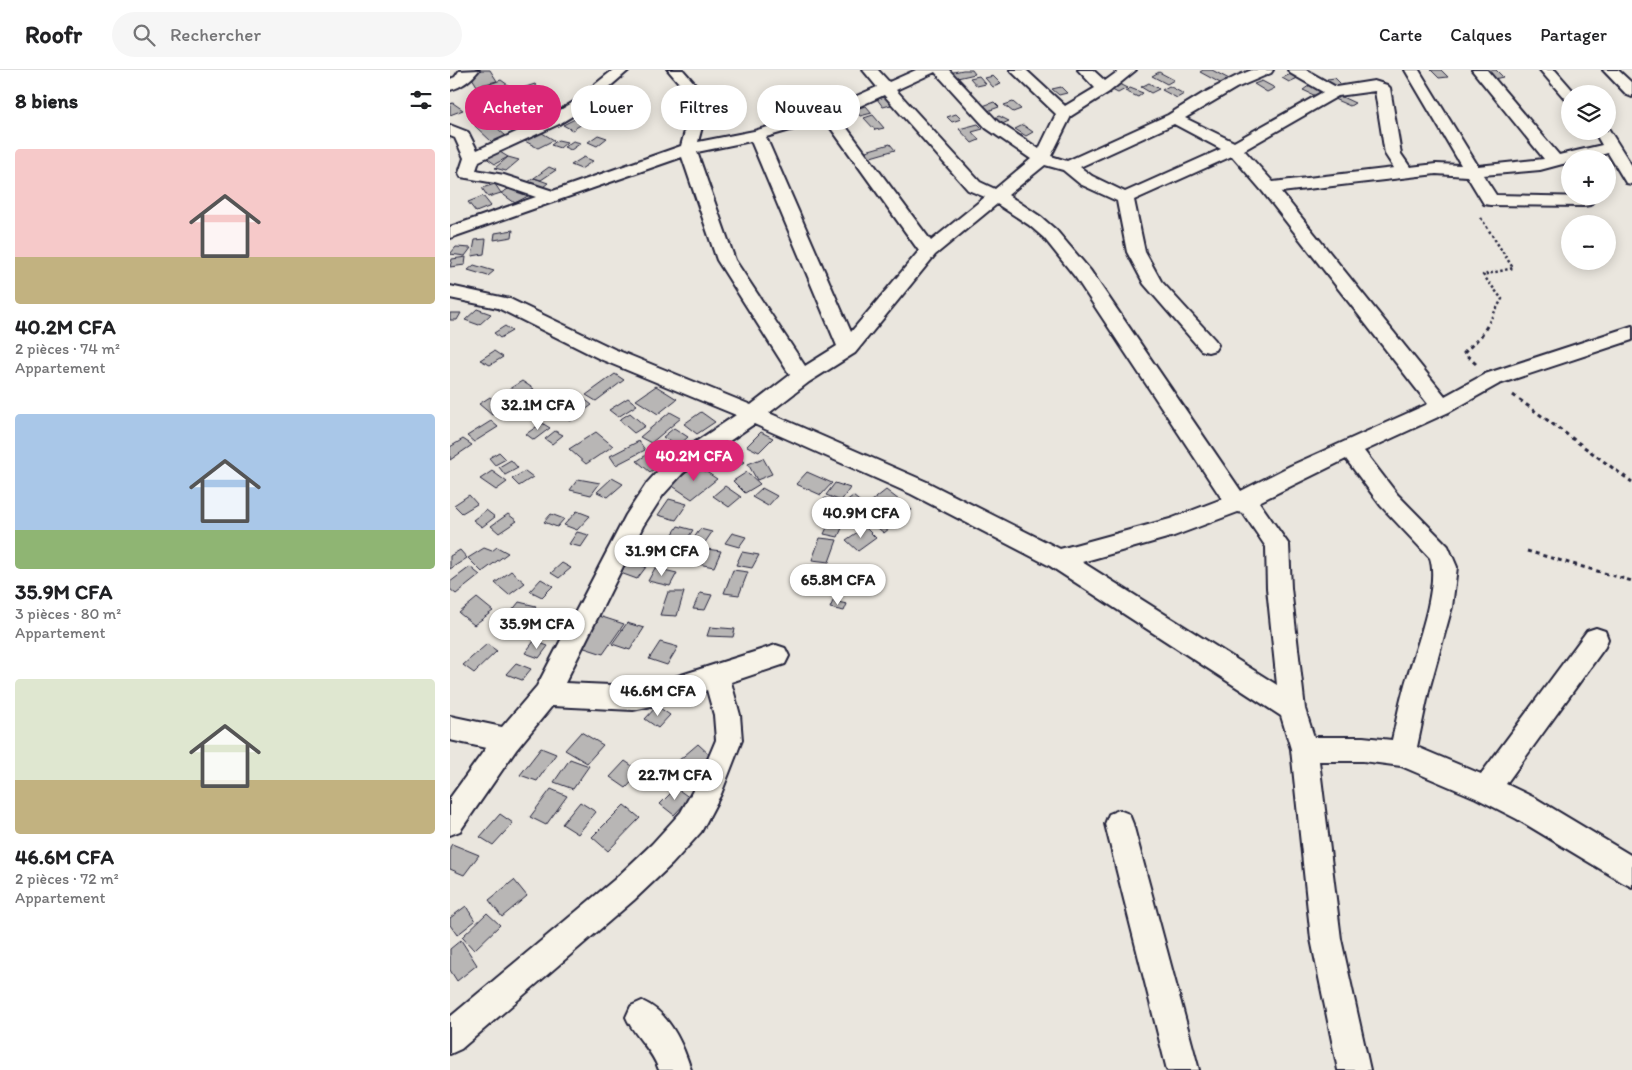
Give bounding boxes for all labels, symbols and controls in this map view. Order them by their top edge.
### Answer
search box [112,12,462,57]
text: Roofr [25,20,82,49]
icon: search [130,21,158,49]
text: Rechercher [170,23,261,46]
text: Carte [1379,24,1422,46]
text: Calques [1450,24,1512,46]
text: Partager [1540,24,1607,46]
chip: Acheter [465,85,561,130]
chip: Louer [571,85,651,130]
chip: Filtres [661,85,747,130]
chip: Nouveau [757,85,860,130]
map controls [1561,85,1616,270]
button: layers [1561,85,1616,140]
icon: filters [407,86,435,114]
text: 8 biens [15,88,78,113]
button: + [1561,150,1616,205]
icon: home [180,181,270,271]
button: − [1561,215,1616,270]
text: 40.2M CFA [15,314,116,339]
text: 2 pièces · 74 m² [15,339,120,358]
text: Appartement [15,358,106,377]
pin: 32.1M CFA [481,388,595,431]
text: 32.1M CFA [501,395,575,414]
pin: 40.2M CFA [637,440,751,482]
icon: home [180,446,270,536]
text: 40.2M CFA [656,446,732,465]
pin: 40.9M CFA [804,496,918,539]
text: 40.9M CFA [823,503,899,522]
pin: 31.9M CFA [605,534,719,577]
text: 31.9M CFA [625,541,699,560]
pin: 65.8M CFA [781,564,895,606]
text: 65.8M CFA [801,570,875,589]
text: 35.9M CFA [15,579,112,604]
text: 3 pièces · 80 m² [15,604,121,623]
pin: 35.9M CFA [480,608,594,650]
text: 35.9M CFA [500,614,574,633]
text: Appartement [15,623,106,642]
pin: 46.6M CFA [601,674,715,717]
text: 46.6M CFA [620,681,696,700]
icon: home [180,711,270,801]
pin: 22.7M CFA [618,758,732,801]
text: 22.7M CFA [638,765,712,784]
text: 46.6M CFA [15,844,114,869]
text: 2 pièces · 72 m² [15,869,119,888]
text: Appartement [15,888,106,907]

